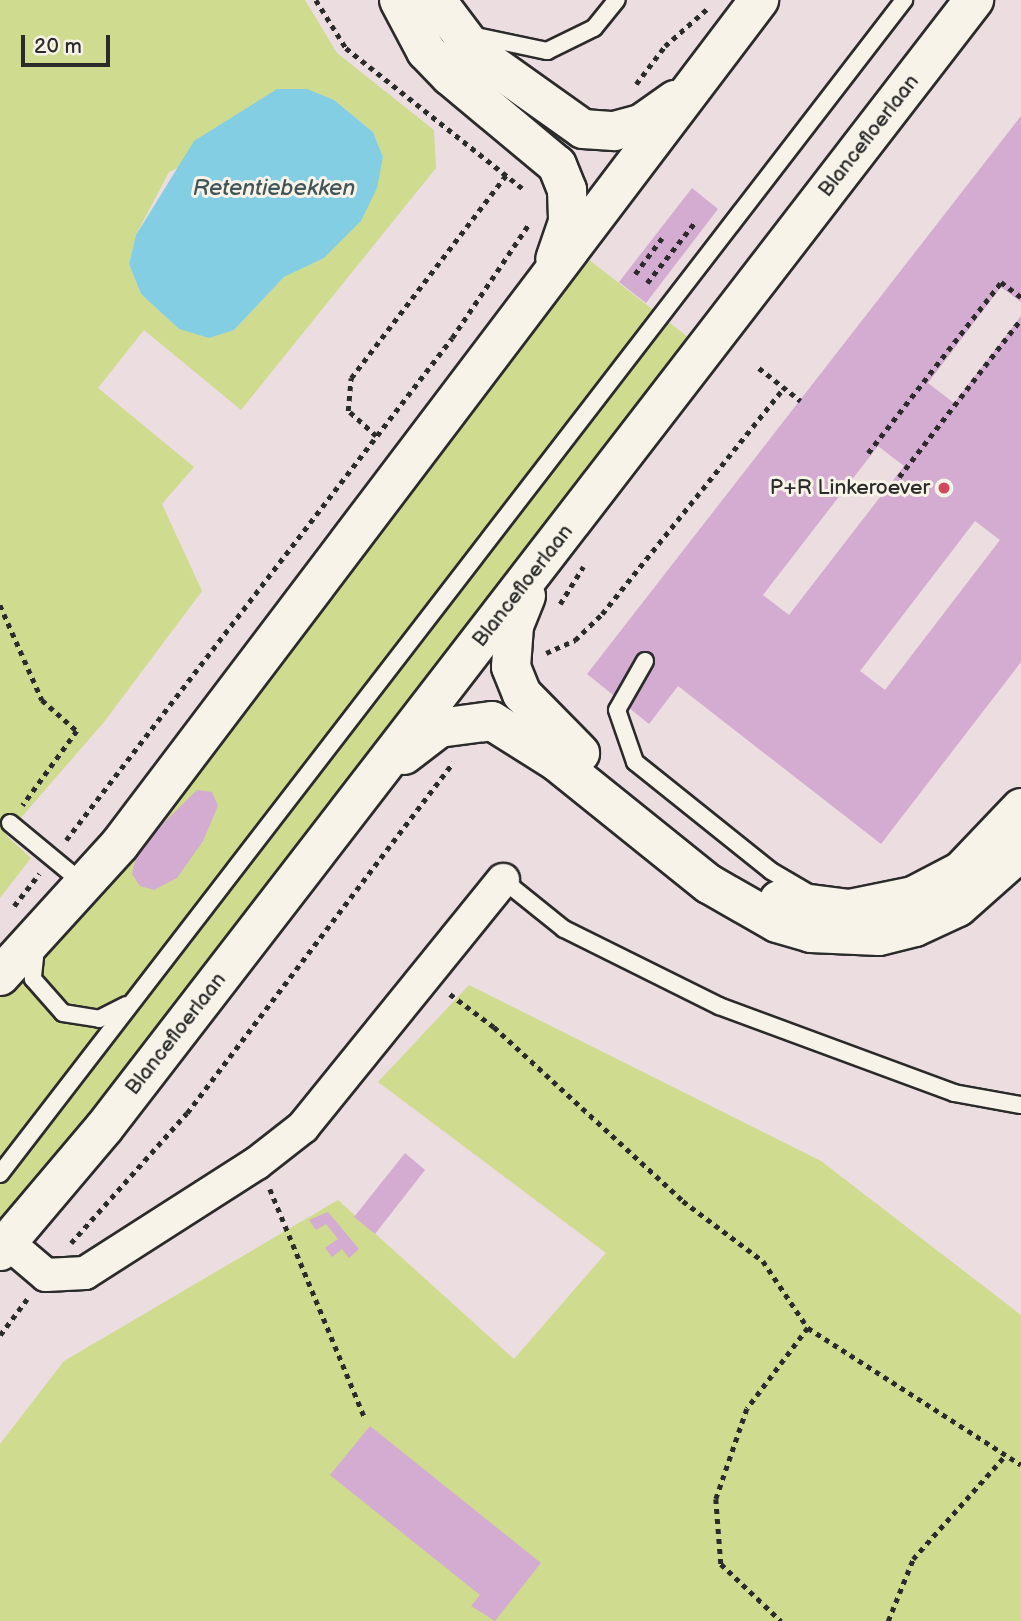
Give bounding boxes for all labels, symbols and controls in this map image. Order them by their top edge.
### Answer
scale bar [24,21,114,65]
text: 20 m [34,34,82,59]
street label: Blancefloerlaan [813,70,925,202]
water label: Retentiebekken [193,174,355,202]
place label: P+R Linkeroever [770,475,930,501]
marker: P+R Linkeroever [936,480,952,496]
street label: Blancefloerlaan [467,520,579,652]
street label: Blancefloerlaan [120,968,232,1100]

